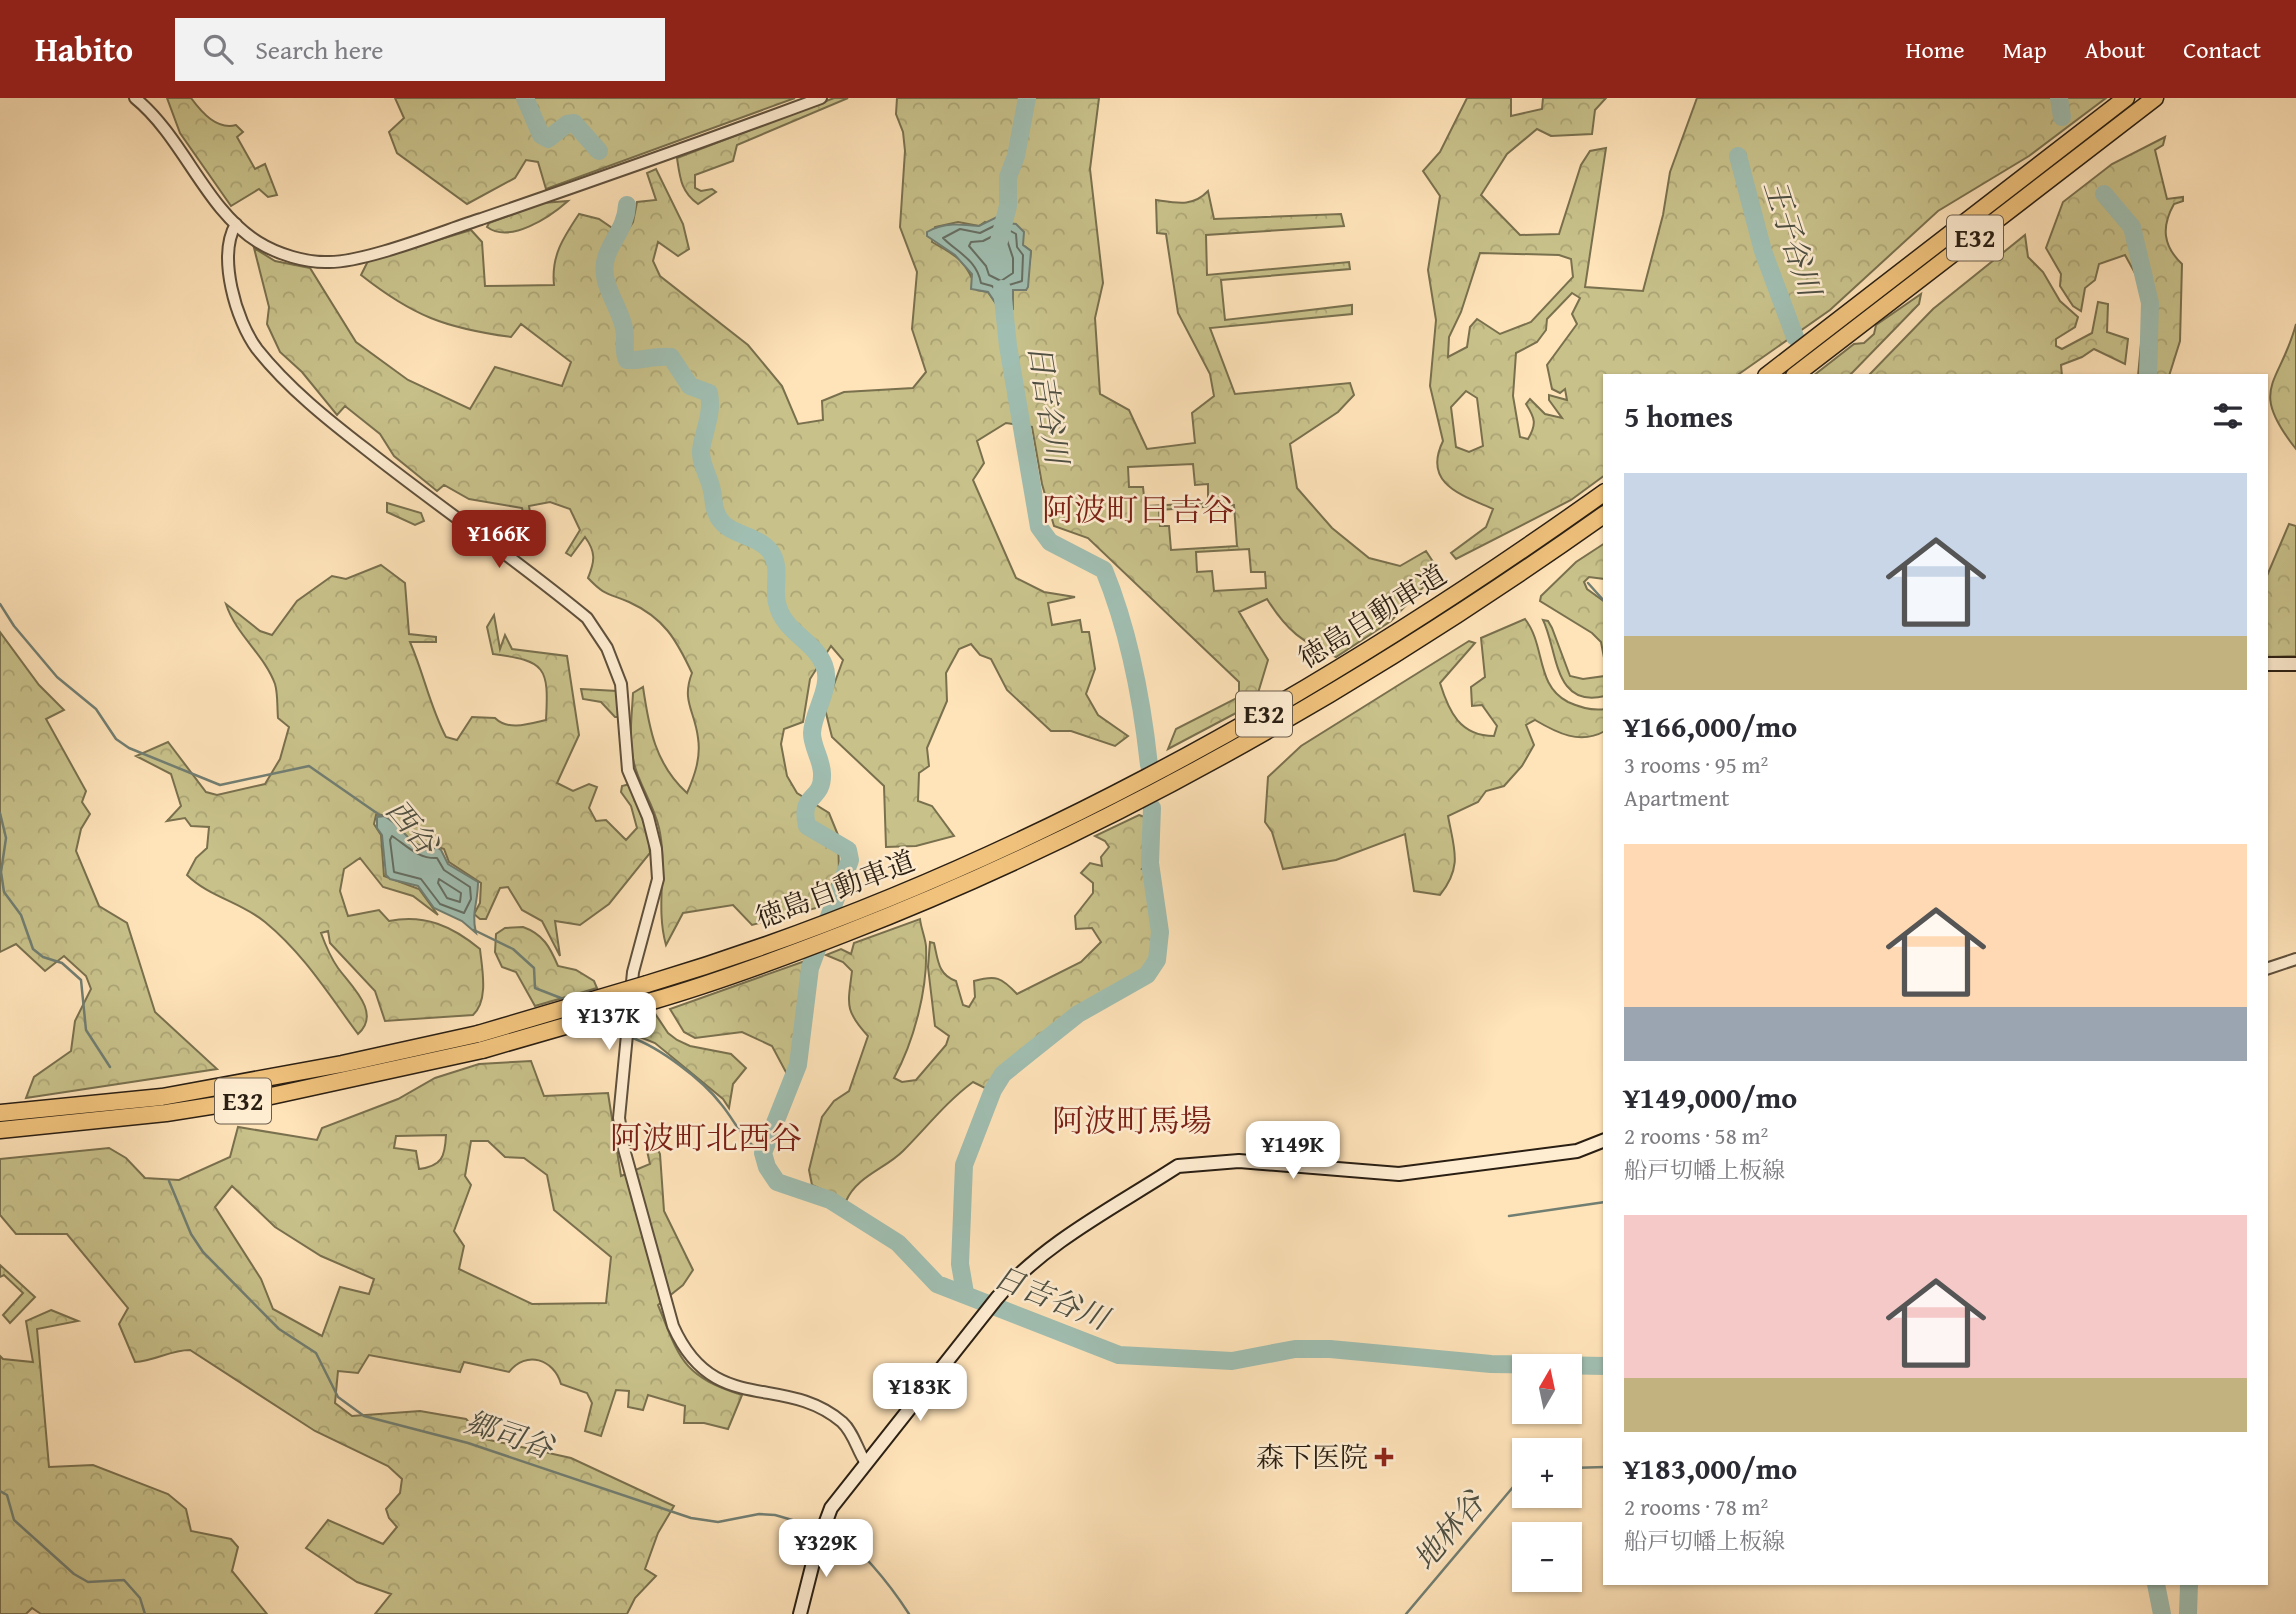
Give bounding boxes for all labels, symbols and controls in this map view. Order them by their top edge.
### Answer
search box [175,18,665,81]
text: Habito [35,25,133,73]
icon: search [199,30,237,68]
text: Search here [255,30,383,69]
text: Home [1906,32,1965,67]
text: Map [2003,32,2047,67]
text: About [2085,32,2145,67]
text: Contact [2183,32,2261,67]
water label: 王子谷川 [1753,174,1833,304]
road number: E32 [1947,216,2003,260]
water label: 日吉谷川 [1018,341,1081,470]
text: 5 homes [1624,394,1733,438]
icon: filters [2209,397,2247,435]
district label: 阿波町日吉谷 [1042,486,1234,533]
pin: ¥166K [450,510,548,570]
text: ¥166K [468,516,530,549]
icon: home [1873,519,1999,645]
street label: 徳島自動車道 [1290,554,1454,677]
road number: E32 [1236,692,1292,736]
text: ¥166,000/mo [1624,704,1797,748]
text: 3 rooms · 95 m² [1624,748,1768,781]
text: Apartment [1624,781,1729,814]
water label: 西谷 [377,789,450,865]
street label: 徳島自動車道 [749,839,921,938]
icon: home [1873,889,1999,1015]
pin: ¥137K [560,992,658,1052]
text: ¥137K [578,998,640,1031]
text: ¥149,000/mo [1624,1075,1797,1119]
road number: E32 [215,1078,271,1124]
district label: 阿波町馬場 [1052,1097,1212,1144]
district label: 阿波町北西谷 [610,1114,802,1161]
text: 2 rooms · 58 m² [1624,1119,1768,1152]
pin: ¥149K [1244,1122,1342,1181]
text: ¥149K [1262,1127,1324,1160]
text: 船戸切幡上板線 [1624,1153,1785,1186]
water label: 日吉谷川 [988,1254,1118,1341]
icon: home [1873,1260,1999,1386]
north arrow [1512,1354,1582,1424]
map controls [1512,1354,1582,1592]
pin: ¥183K [871,1364,969,1423]
text: ¥183K [889,1369,951,1402]
water label: 郷司谷 [460,1399,561,1469]
place label: 森下医院 [1256,1436,1368,1477]
button: + [1512,1438,1582,1508]
text: ¥183,000/mo [1624,1446,1797,1490]
marker: 森下医院 [1374,1447,1394,1467]
water label: 地林谷 [1402,1480,1495,1579]
text: 2 rooms · 78 m² [1624,1490,1768,1523]
pin: ¥329K [777,1520,875,1579]
button: − [1512,1522,1582,1592]
text: 船戸切幡上板線 [1624,1524,1785,1557]
text: ¥329K [795,1525,857,1558]

